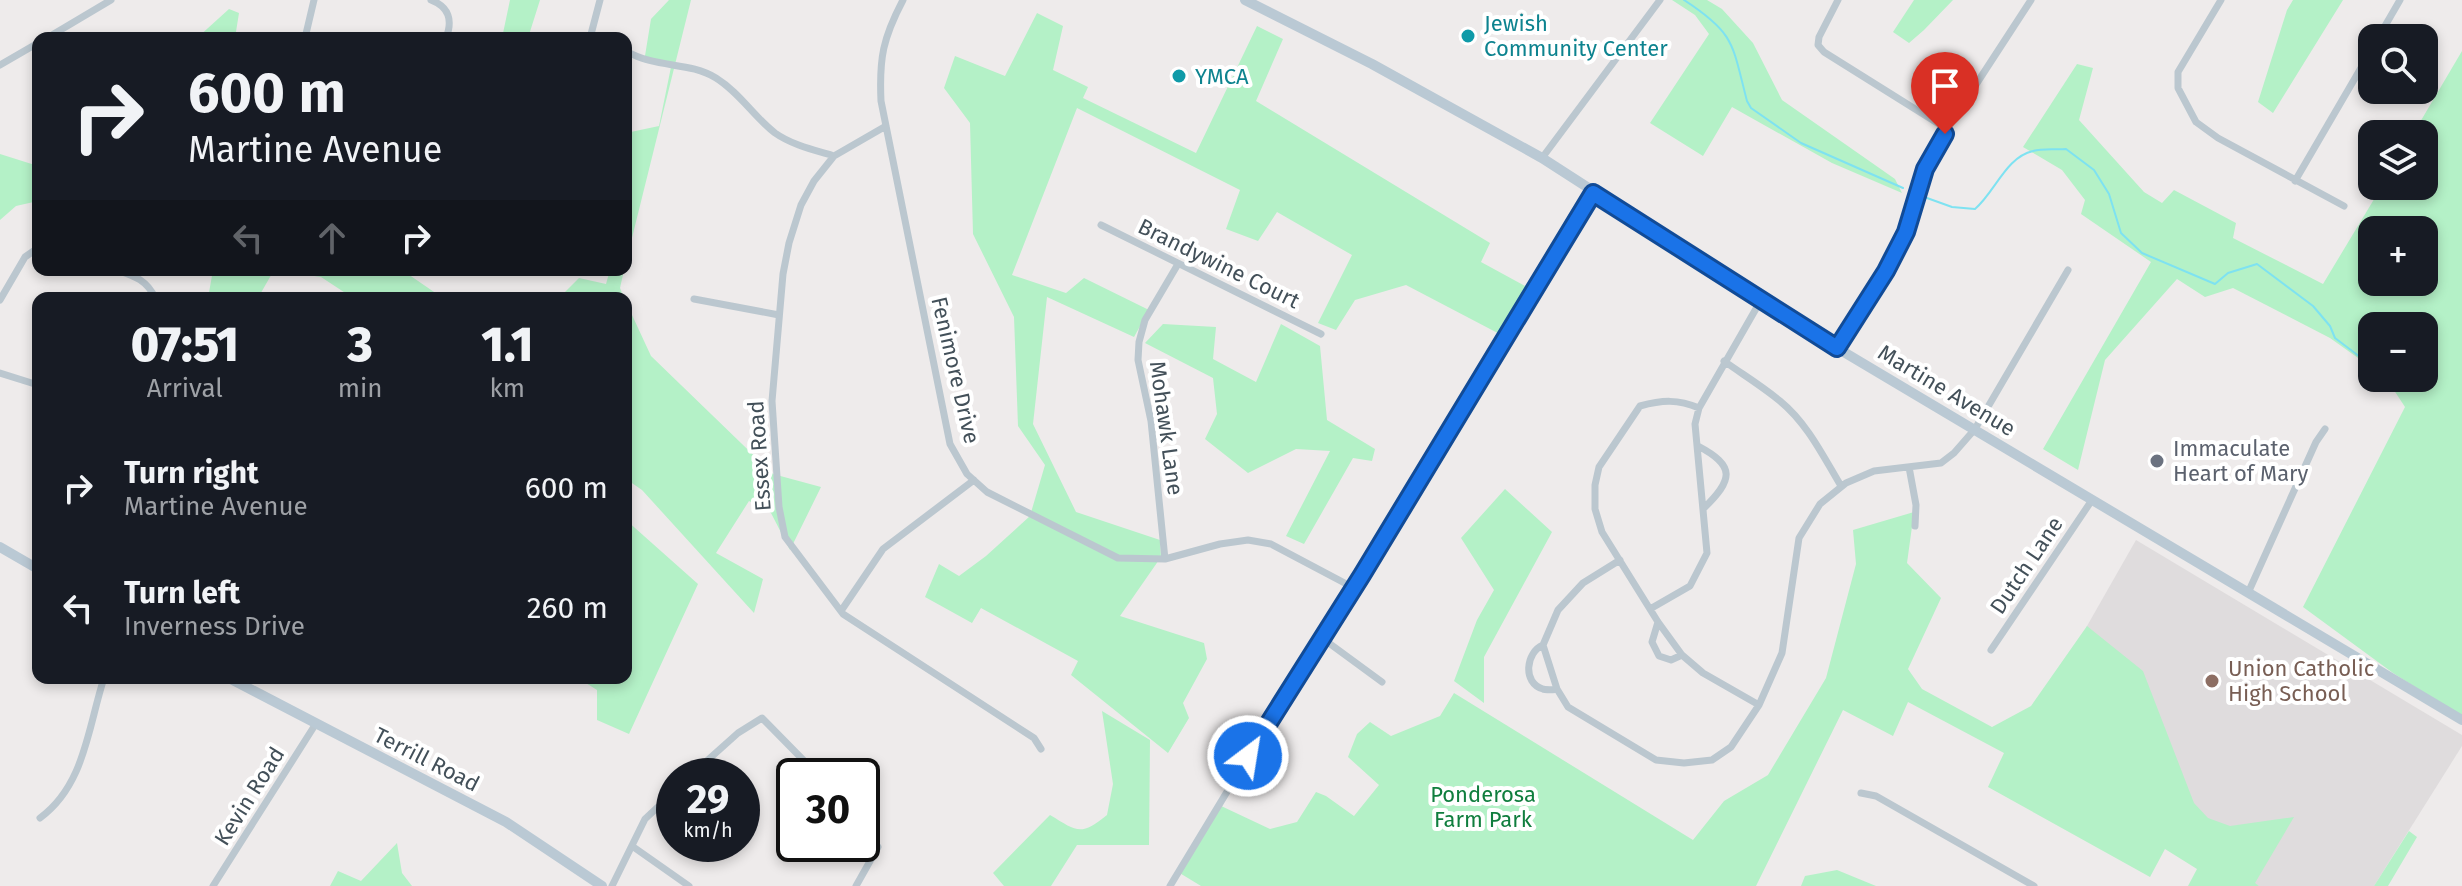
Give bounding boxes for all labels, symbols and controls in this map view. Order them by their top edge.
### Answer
place label: Jewish Community Center [1484,10,1668,62]
map controls [2358,24,2438,392]
button: search [2358,24,2438,104]
marker: Jewish Community Center [1459,27,1477,45]
pin [1911,52,1979,134]
text: 600 m [188,60,346,127]
place label: YMCA [1195,63,1249,90]
icon: right [56,64,160,168]
icon: arrive [1923,64,1967,108]
marker: YMCA [1170,67,1188,85]
button: layers [2358,120,2438,200]
text: Martine Avenue [188,128,442,172]
street label: Brandywine Court [1133,213,1304,314]
icon: left [226,216,270,260]
icon: ahead [310,216,354,260]
icon: right [394,216,438,260]
button: + [2358,216,2438,296]
street label: Fenimore Drive [925,294,986,446]
button: − [2358,312,2438,392]
text: 07:51 [131,316,239,374]
text: 3 [348,316,373,374]
text: 1.1 [481,316,533,374]
street label: Martine Avenue [1873,339,2020,442]
street label: Mohawk Lane [1144,359,1189,497]
text: Arrival [147,373,223,404]
text: min [338,373,383,404]
text: km [489,373,525,404]
street label: Essex Road [742,400,777,512]
place label: Immaculate Heart of Mary [2173,435,2309,487]
marker: Immaculate Heart of Mary [2148,452,2166,470]
text: Turn right [124,455,259,491]
icon: right [56,466,100,510]
text: 600 m [525,470,608,506]
text: Martine Avenue [124,491,308,522]
street label: Dutch Lane [1984,512,2069,619]
text: Turn left [124,575,240,611]
icon: left [56,586,100,630]
text: 260 m [527,590,608,626]
text: Inverness Drive [124,611,305,642]
place label: Union Catholic High School [2228,655,2374,707]
marker: Union Catholic High School [2203,672,2221,690]
position arrow [1206,714,1290,798]
street label: Terrill Road [370,721,484,798]
street label: Kevin Road [209,742,290,851]
speed limit sign: 30 [776,758,880,862]
text: 29 [687,776,729,824]
park label: Ponderosa Farm Park [1430,781,1536,833]
text: km/h [683,818,733,842]

